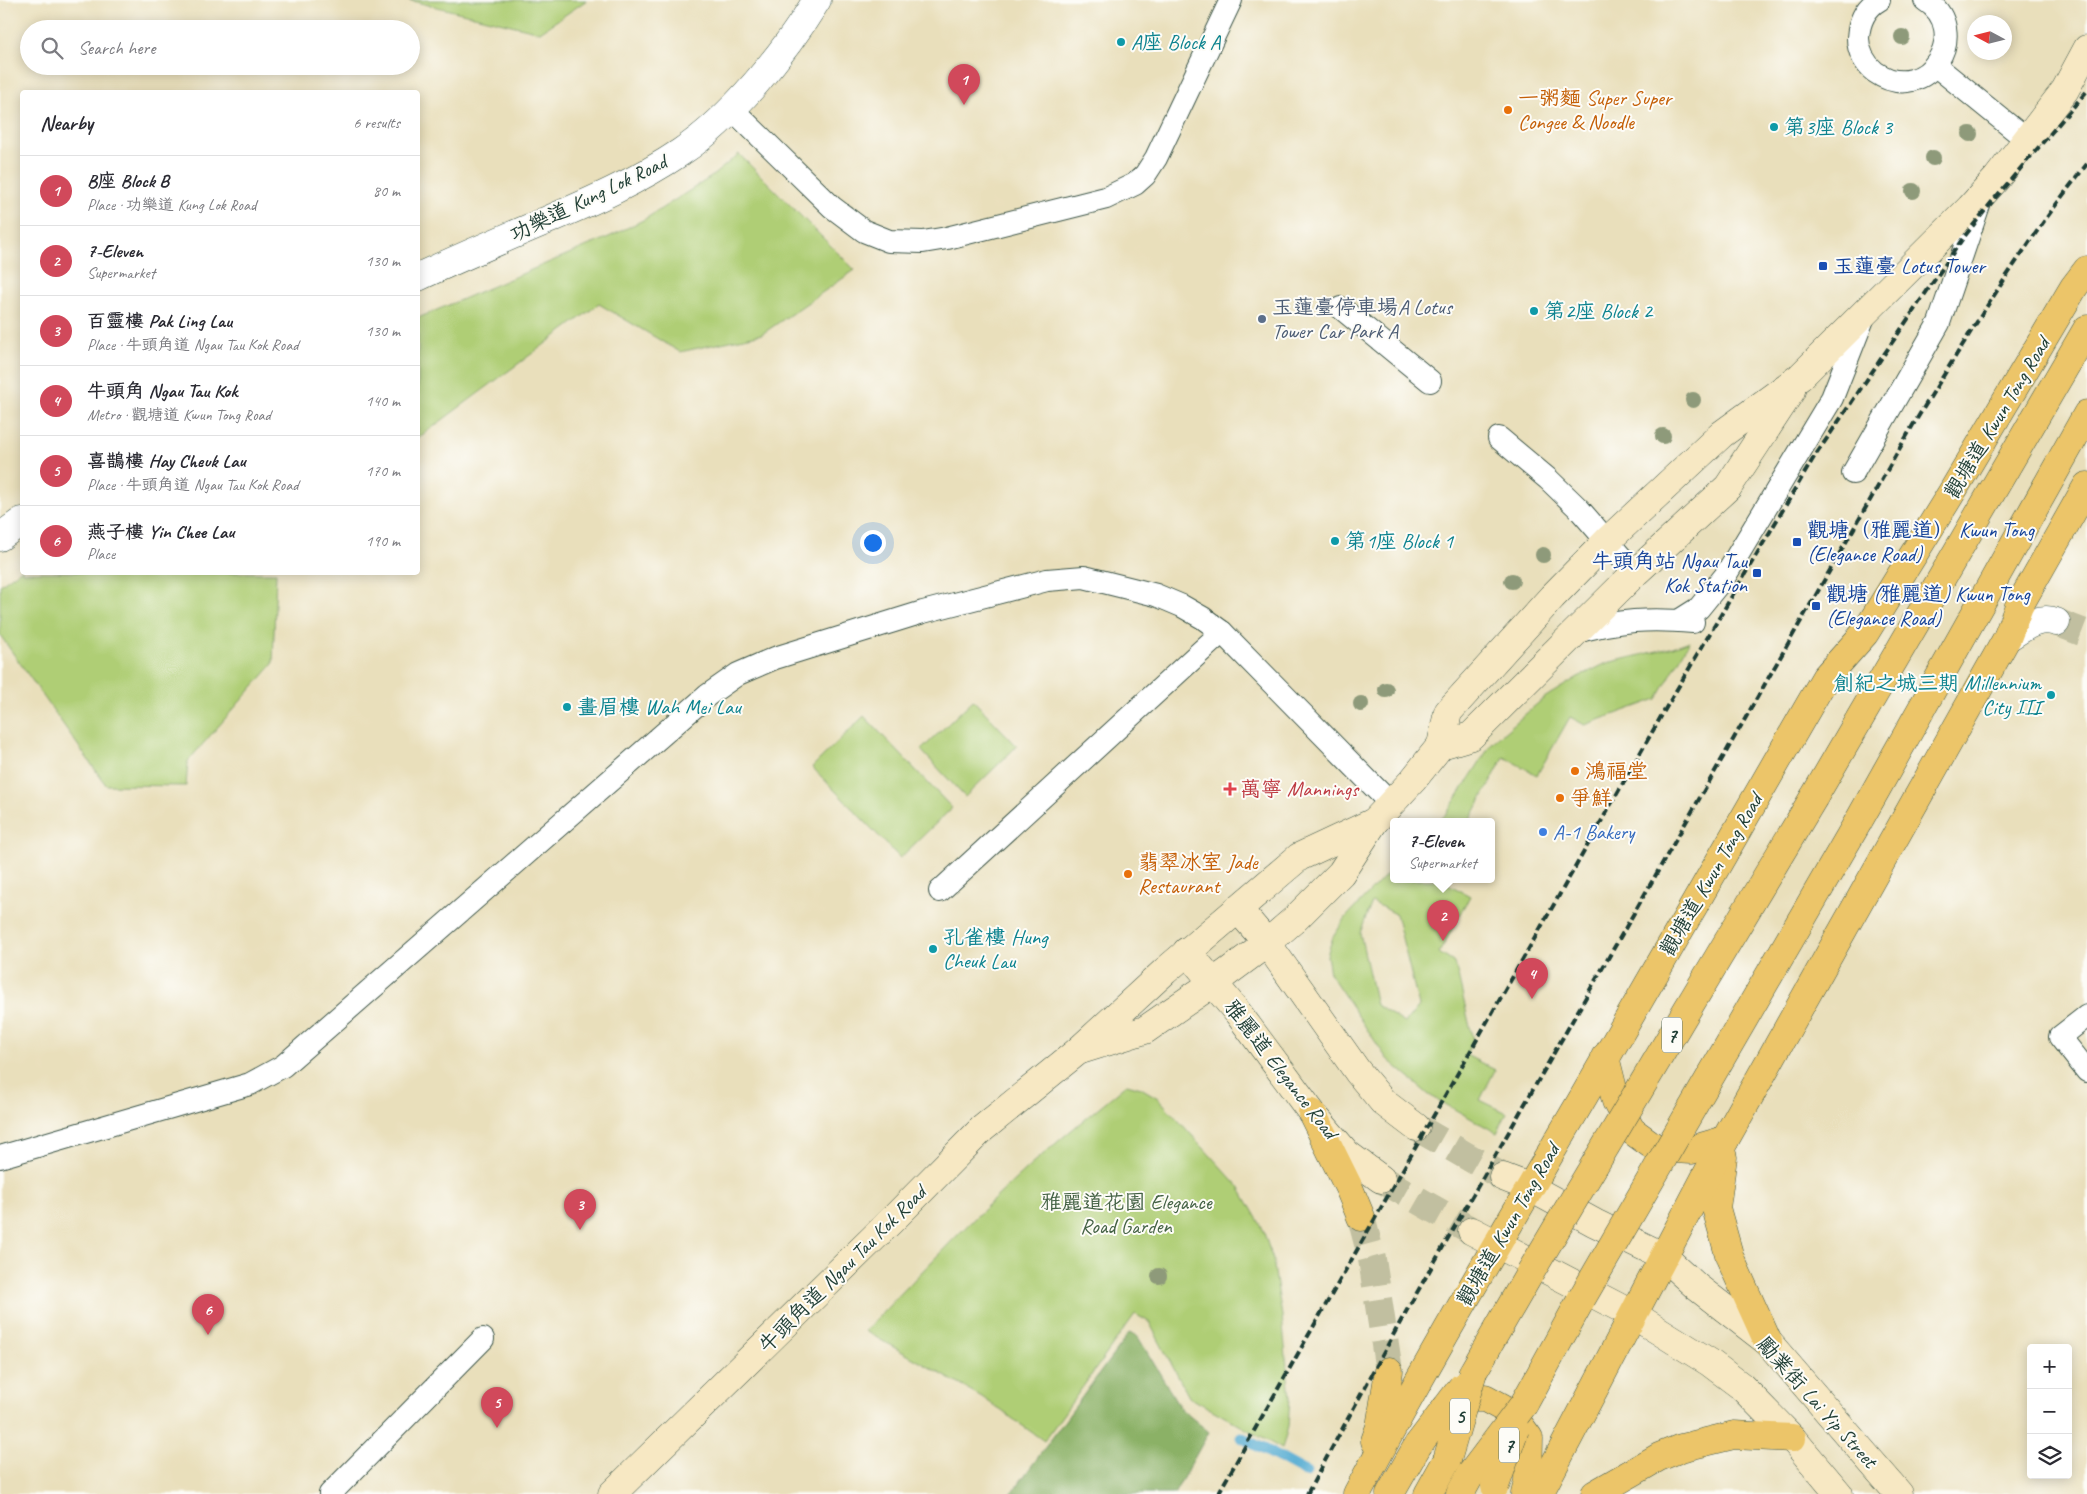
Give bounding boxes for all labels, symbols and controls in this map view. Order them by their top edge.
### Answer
north arrow [1967,15,2012,60]
search box [20,20,420,75]
place label: A座 Block A [1131,29,1222,55]
icon: search [38,34,66,62]
text: Search here [78,36,155,60]
marker: A座 Block A [1115,36,1127,48]
pin: 1 [948,64,980,105]
place label: 一粥麵 Super Super Congee & Noodle [1518,85,1674,135]
marker: 一粥麵 Super Super Congee & Noodle [1502,104,1514,116]
text: Nearby [40,110,93,136]
text: 6 results [353,113,400,133]
place label: 第3座 Block 3 [1784,114,1894,140]
marker: 第3座 Block 3 [1768,121,1780,133]
street label: 功樂道 Kung Lok Road [505,147,674,247]
text: B座 Block B [87,169,169,193]
text: 1 [52,181,60,201]
text: 80 m [373,181,400,201]
text: Place · 功樂道 Kung Lok Road [87,195,256,215]
text: 7-Eleven [87,239,143,263]
text: 2 [52,251,60,271]
text: 130 m [366,251,400,271]
place label: 玉蓮臺 Lotus Tower [1833,253,1987,279]
marker: 玉蓮臺 Lotus Tower [1817,260,1829,272]
text: Supermarket [87,263,155,283]
place label: 玉蓮臺停車場A Lotus Tower Car Park A [1272,294,1454,344]
place label: 第2座 Block 2 [1544,298,1654,324]
marker: 第2座 Block 2 [1528,305,1540,317]
text: 百靈樓 Pak Ling Lau [87,309,232,333]
marker: 玉蓮臺停車場A Lotus Tower Car Park A [1256,313,1268,325]
text: 3 [52,321,60,341]
text: 130 m [366,321,400,341]
street label: 觀塘道 Kwun Tong Road [1939,330,2057,503]
text: Place · 牛頭角道 Ngau Tau Kok Road [87,335,298,355]
text: 牛頭角 Ngau Tau Kok [87,379,237,403]
text: 4 [52,391,60,411]
text: 140 m [366,391,400,411]
text: Metro · 觀塘道 Kwun Tong Road [87,405,271,425]
text: 喜鵲樓 Hay Cheuk Lau [87,449,245,473]
text: 5 [53,461,59,481]
text: 170 m [366,461,400,481]
text: Place · 牛頭角道 Ngau Tau Kok Road [87,475,298,495]
place label: 觀塘（雅麗道） Kwun Tong (Elegance Road) [1807,517,2036,567]
text: 燕子樓 Yin Chee Lau [87,520,234,544]
place label: 第1座 Block 1 [1345,528,1455,554]
your location [860,530,886,556]
text: 6 [52,531,60,551]
text: 190 m [366,531,400,551]
marker: 第1座 Block 1 [1329,535,1341,547]
marker: 觀塘（雅麗道） Kwun Tong (Elegance Road) [1791,536,1803,548]
text: Place [87,544,115,564]
place label: 牛頭角站 Ngau Tau Kok Station [1592,548,1748,598]
marker: 牛頭角站 Ngau Tau Kok Station [1751,567,1763,579]
place label: 觀塘 (雅麗道) Kwun Tong (Elegance Road) [1826,581,2032,631]
marker: 觀塘 (雅麗道) Kwun Tong (Elegance Road) [1810,600,1822,612]
place label: 創紀之城三期 Millennium City III [1833,670,2046,720]
marker: 創紀之城三期 Millennium City III [2045,689,2057,701]
place label: 畫眉樓 Wah Mei Lau [577,694,742,720]
marker: 畫眉樓 Wah Mei Lau [561,701,573,713]
place label: 鴻福堂 [1585,758,1648,784]
marker: 鴻福堂 [1569,765,1581,777]
place label: 萬寧 Mannings [1240,776,1360,802]
marker: 萬寧 Mannings [1224,783,1236,795]
place label: 爭鮮 [1570,785,1612,811]
street label: 觀塘道 Kwun Tong Road [1654,786,1770,961]
marker: 爭鮮 [1554,792,1566,804]
popup [1390,818,1495,883]
place label: A-1 Bakery [1553,819,1636,845]
marker: A-1 Bakery [1537,826,1549,838]
text: 7-Eleven [1408,829,1464,853]
place label: 翡翠冰室 Jade Restaurant [1138,849,1259,899]
text: Supermarket [1408,853,1477,873]
marker: 翡翠冰室 Jade Restaurant [1122,868,1134,880]
pin: 2 [1427,900,1459,941]
place label: 孔雀樓 Hung Cheuk Lau [943,924,1049,974]
marker: 孔雀樓 Hung Cheuk Lau [927,943,939,955]
pin: 4 [1516,958,1548,999]
street label: 雅麗道 Elegance Road [1219,994,1346,1147]
road number: 7 [1662,1018,1682,1052]
street label: 觀塘道 Kwun Tong Road [1451,1136,1567,1311]
street label: 牛頭角道 Ngau Tau Kok Road [753,1177,934,1358]
pin: 3 [564,1189,596,1230]
park label: 雅麗道花園 Elegance Road Garden [1040,1189,1213,1239]
pin: 6 [192,1294,224,1335]
street label: 勵業街 Lai Yip Street [1751,1331,1884,1475]
map controls [2027,1344,2072,1479]
button: + [2027,1344,2072,1389]
pin: 5 [481,1387,513,1428]
button: − [2027,1389,2072,1434]
road number: 5 [1450,1398,1470,1434]
road number: 7 [1499,1428,1519,1462]
button: layers [2027,1434,2072,1479]

